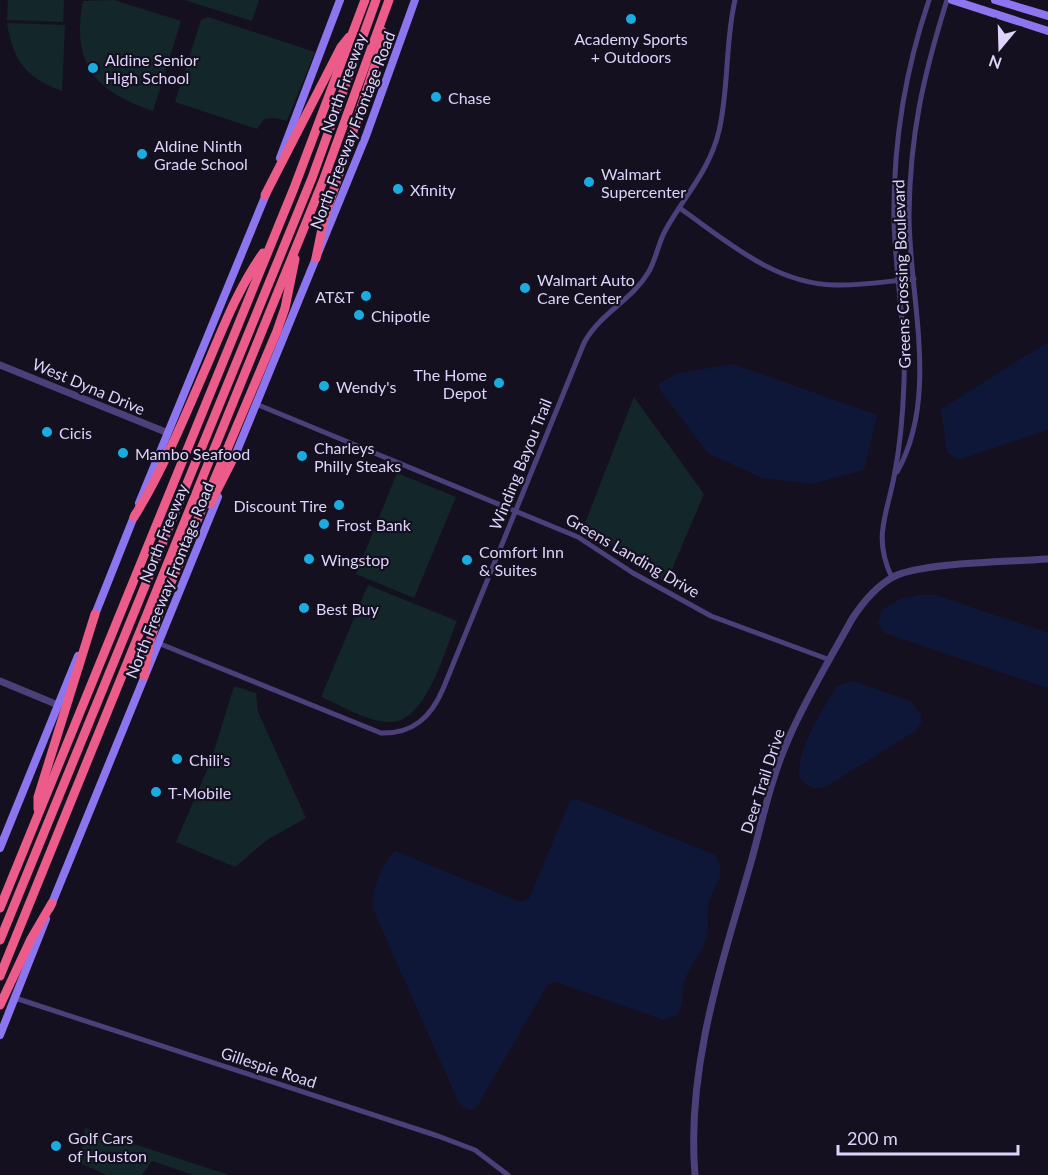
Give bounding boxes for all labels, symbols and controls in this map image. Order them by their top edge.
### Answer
marker: Academy Sports + Outdoors [624,12,638,26]
north arrow [970,18,1030,78]
street label: North Freeway Frontage Road [305,29,399,231]
place label: Academy Sports + Outdoors [574,29,688,66]
street label: North Freeway [316,30,370,135]
place label: Aldine Senior High School [105,50,199,87]
text: N [986,52,1004,74]
marker: Aldine Senior High School [86,61,100,75]
place label: Chase [448,88,491,107]
marker: Chase [429,90,443,104]
place label: Aldine Ninth Grade School [154,136,248,173]
marker: Aldine Ninth Grade School [135,147,149,161]
place label: Walmart Supercenter [601,164,686,201]
marker: Walmart Supercenter [582,175,596,189]
street label: Greens Crossing Boulevard [888,179,914,369]
place label: Xfinity [410,180,457,199]
marker: Xfinity [391,182,405,196]
place label: Walmart Auto Care Center [537,270,635,307]
marker: Walmart Auto Care Center [518,281,532,295]
place label: AT&T [315,287,355,306]
marker: AT&T [359,289,373,303]
place label: Chipotle [371,306,430,325]
marker: Chipotle [352,308,366,322]
street label: West Dyna Drive [30,354,148,418]
place label: The Home Depot [414,365,487,402]
marker: The Home Depot [492,376,506,390]
place label: Wendy's [336,377,396,396]
marker: Wendy's [317,379,331,393]
street label: Winding Bayou Trail [485,396,555,532]
place label: Cicis [59,423,92,442]
marker: Cicis [40,425,54,439]
place label: Charleys Philly Steaks [314,438,401,475]
place label: Mambo Seafood [135,444,250,463]
marker: Mambo Seafood [116,446,130,460]
marker: Charleys Philly Steaks [295,449,309,463]
street label: North Freeway Frontage Road [121,479,217,681]
street label: North Freeway [135,480,192,585]
place label: Discount Tire [233,496,327,515]
marker: Discount Tire [332,498,346,512]
street label: Greens Landing Drive [563,509,703,601]
place label: Frost Bank [336,515,412,534]
marker: Frost Bank [317,517,331,531]
place label: Comfort Inn & Suites [479,542,564,579]
place label: Wingstop [321,550,389,569]
marker: Wingstop [302,552,316,566]
marker: Comfort Inn & Suites [460,553,474,567]
place label: Best Buy [316,599,380,618]
marker: Best Buy [297,601,311,615]
street label: Deer Trail Drive [736,726,788,836]
place label: Chili's [189,750,230,769]
marker: Chili's [170,752,184,766]
place label: T-Mobile [168,783,231,802]
marker: T-Mobile [149,785,163,799]
street label: Gillespie Road [219,1043,319,1091]
scale bar [838,1118,1018,1156]
text: 200 m [847,1127,898,1149]
place label: Golf Cars of Houston [68,1128,147,1165]
marker: Golf Cars of Houston [49,1139,63,1153]

